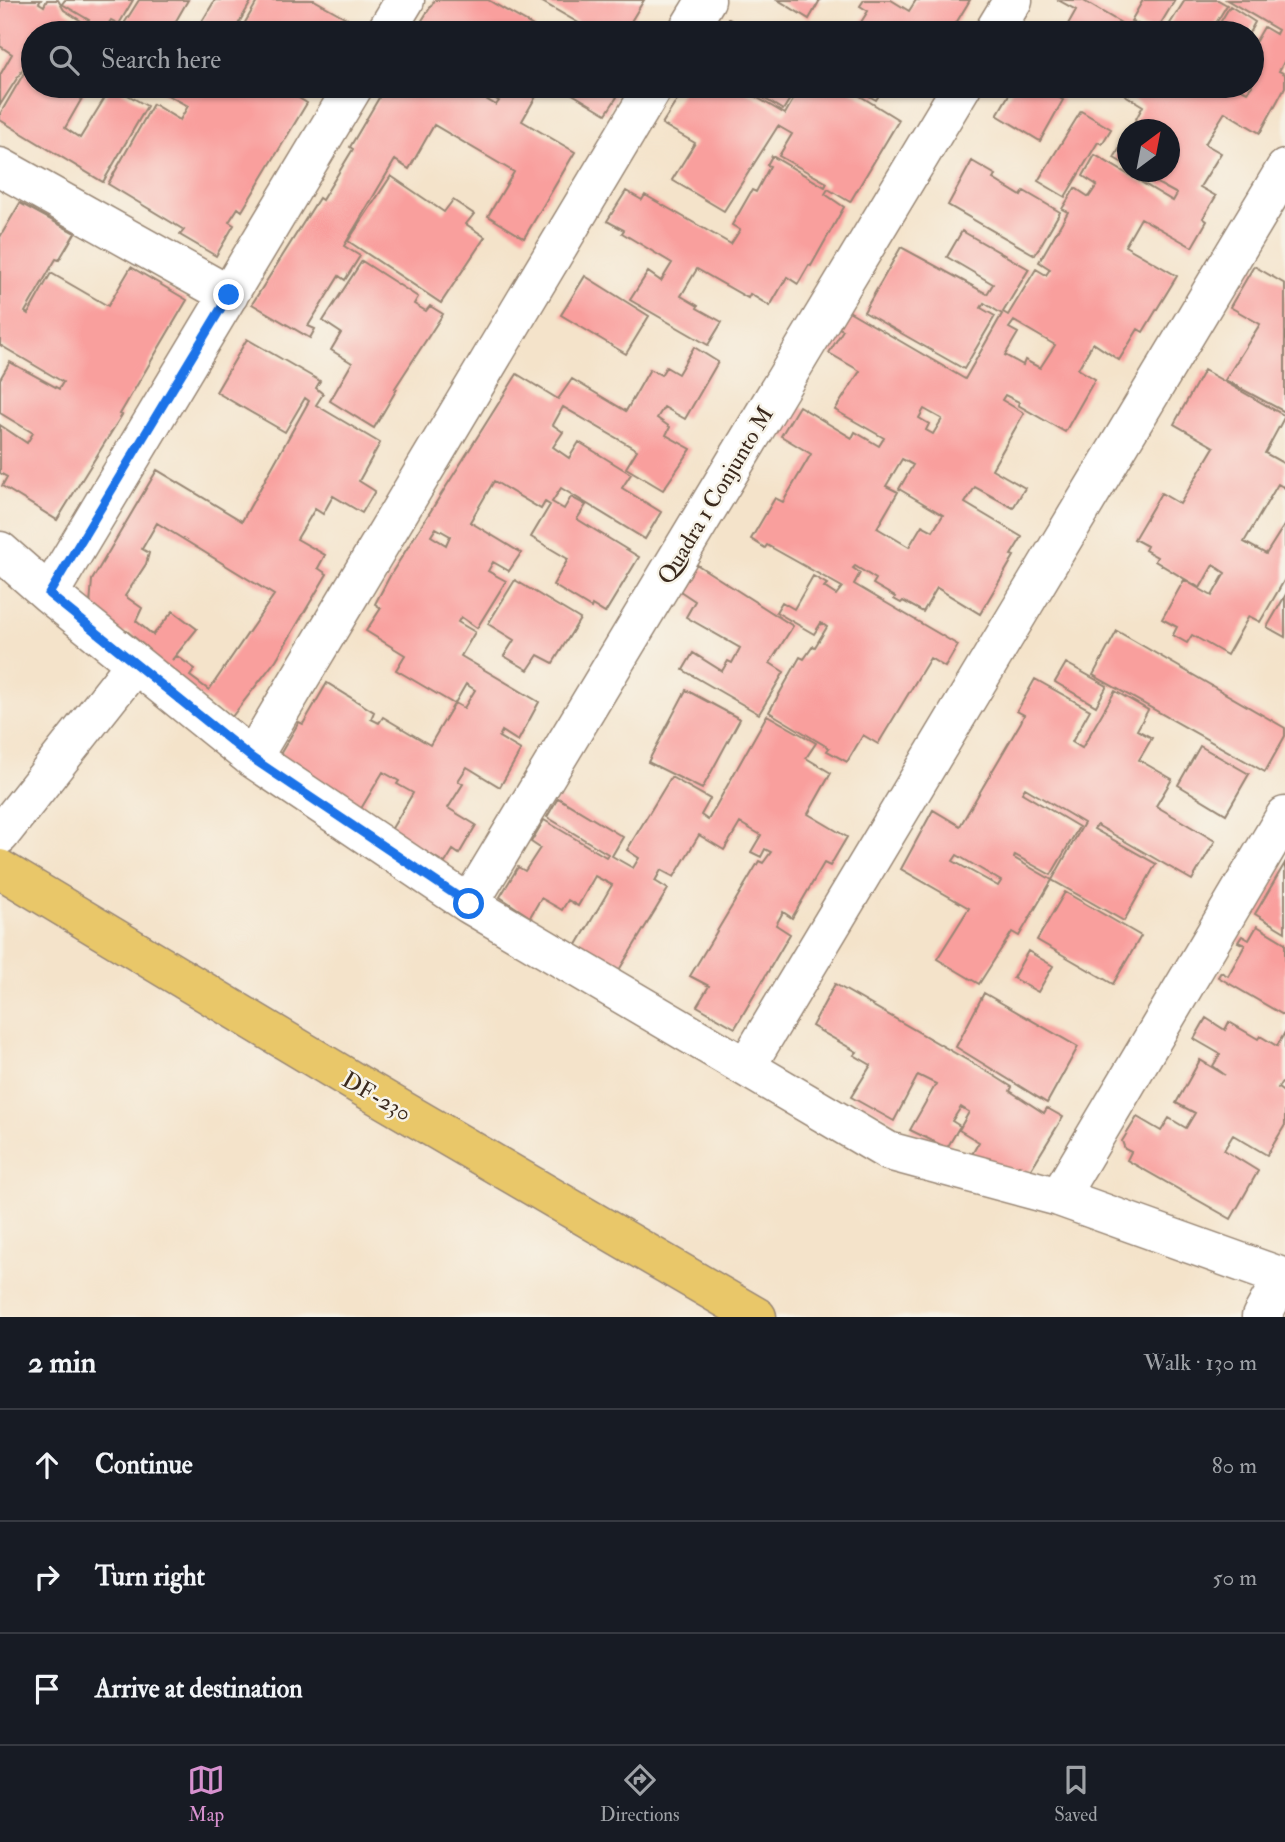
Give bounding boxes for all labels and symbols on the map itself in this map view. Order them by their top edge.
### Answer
north arrow [1117,119,1180,182]
route end [213,279,244,310]
street label: Quadra 1 Conjunto M [651,401,780,589]
route start [453,888,484,919]
street label: DF-230 [337,1065,416,1128]

